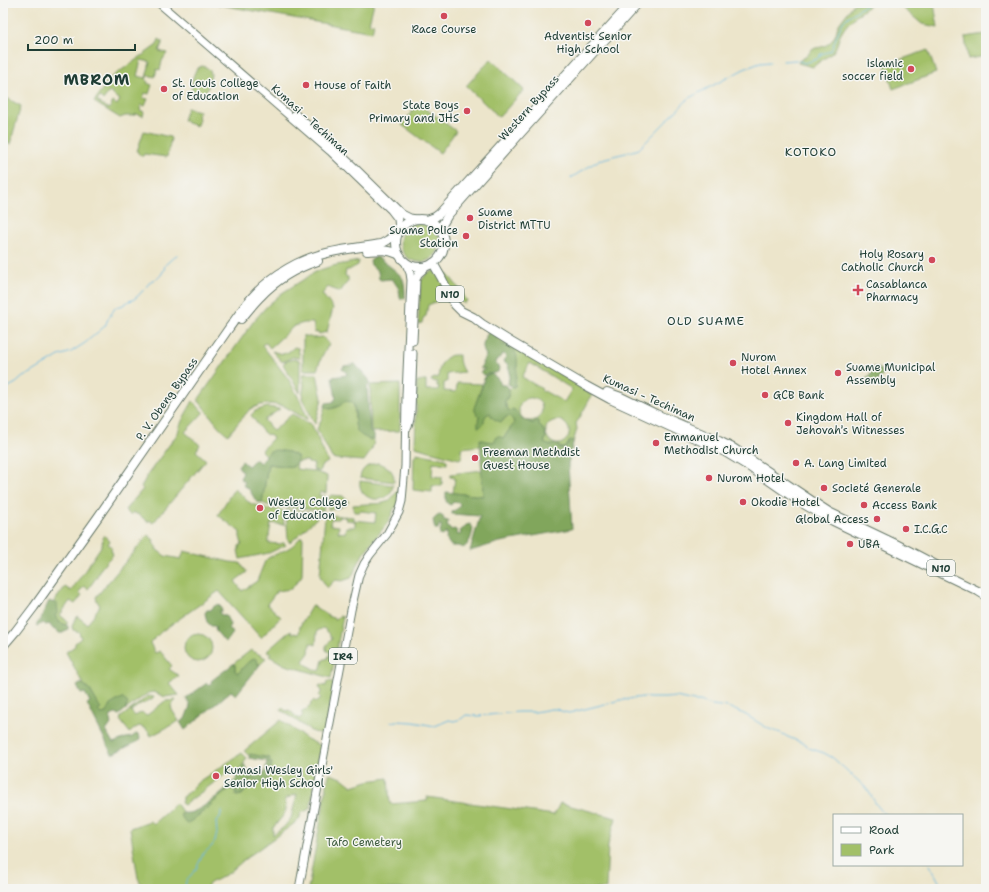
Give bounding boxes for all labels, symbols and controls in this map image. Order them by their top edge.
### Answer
marker: Race Course [439,11,449,21]
marker: Adventist Senior High School [583,18,593,28]
place label: Race Course [411,22,477,37]
scale bar [28,26,135,52]
place label: Adventist Senior High School [544,29,632,57]
text: 200 m [34,32,73,48]
place label: islamic soccer field [842,56,903,84]
marker: islamic soccer field [906,64,916,74]
district label: MBROM [64,70,130,90]
street label: Western Bypass [495,72,563,144]
place label: St. Louis College of Education [172,76,259,104]
place label: House of Faith [314,78,392,93]
marker: House of Faith [301,80,311,90]
street label: Kumasi - Techiman [268,81,352,159]
marker: St. Louis College of Education [159,84,169,94]
place label: State Boys Primary and JHS [369,98,459,126]
marker: State Boys Primary and JHS [462,106,472,116]
district label: KOTOKO [785,144,837,160]
place label: Suame District MTTU [478,205,551,233]
marker: Suame District MTTU [465,213,475,223]
place label: Suame Police Station [389,223,458,251]
marker: Suame Police Station [461,231,471,241]
place label: Holy Rosary Catholic Church [841,247,924,275]
marker: Holy Rosary Catholic Church [927,255,937,265]
place label: Casablanca Pharmacy [866,277,927,305]
marker: Casablanca Pharmacy [853,285,863,295]
road number: N10 [436,286,464,302]
district label: OLD SUAME [667,313,745,329]
place label: Nurom Hotel Annex [741,350,807,378]
street label: P. V. Obeng Bypass [133,354,201,444]
marker: Nurom Hotel Annex [728,358,738,368]
place label: Suame Municipal Assembly [846,360,936,388]
marker: Suame Municipal Assembly [833,368,843,378]
street label: Kumasi - Techiman [600,371,698,425]
place label: GCB Bank [773,388,825,403]
marker: GCB Bank [760,390,770,400]
place label: Kingdom Hall of Jehovah's Witnesses [796,410,905,438]
marker: Kingdom Hall of Jehovah's Witnesses [783,418,793,428]
place label: Emmanuel Methodist Church [664,430,759,458]
marker: Emmanuel Methodist Church [651,438,661,448]
place label: Freeman Methdist Guest House [483,445,580,473]
marker: Freeman Methdist Guest House [470,453,480,463]
place label: A. Lang Limited [804,456,887,471]
marker: A. Lang Limited [791,458,801,468]
place label: Nurom Hotel [717,471,785,486]
marker: Nurom Hotel [704,473,714,483]
place label: Societé Generale [832,481,921,496]
marker: Societé Generale [819,483,829,493]
place label: Wesley College of Education [268,495,348,523]
place label: Okodie Hotel [751,495,820,510]
marker: Okodie Hotel [738,497,748,507]
place label: Access Bank [872,498,937,513]
marker: Access Bank [859,500,869,510]
marker: Wesley College of Education [255,503,265,513]
place label: Global Access [795,512,869,527]
marker: Global Access [872,514,882,524]
place label: I.C.G.C [914,522,948,537]
marker: I.C.G.C [901,524,911,534]
place label: UBA [858,537,880,552]
marker: UBA [845,539,855,549]
road number: N10 [927,560,955,576]
road number: IR4 [329,648,357,664]
place label: Kumasi Wesley Girls' Senior High School [224,763,333,791]
marker: Kumasi Wesley Girls' Senior High School [211,771,221,781]
legend [833,814,963,866]
text: Road [869,822,900,838]
park label: Tafo Cemetery [326,835,402,850]
text: Park [869,842,895,858]

